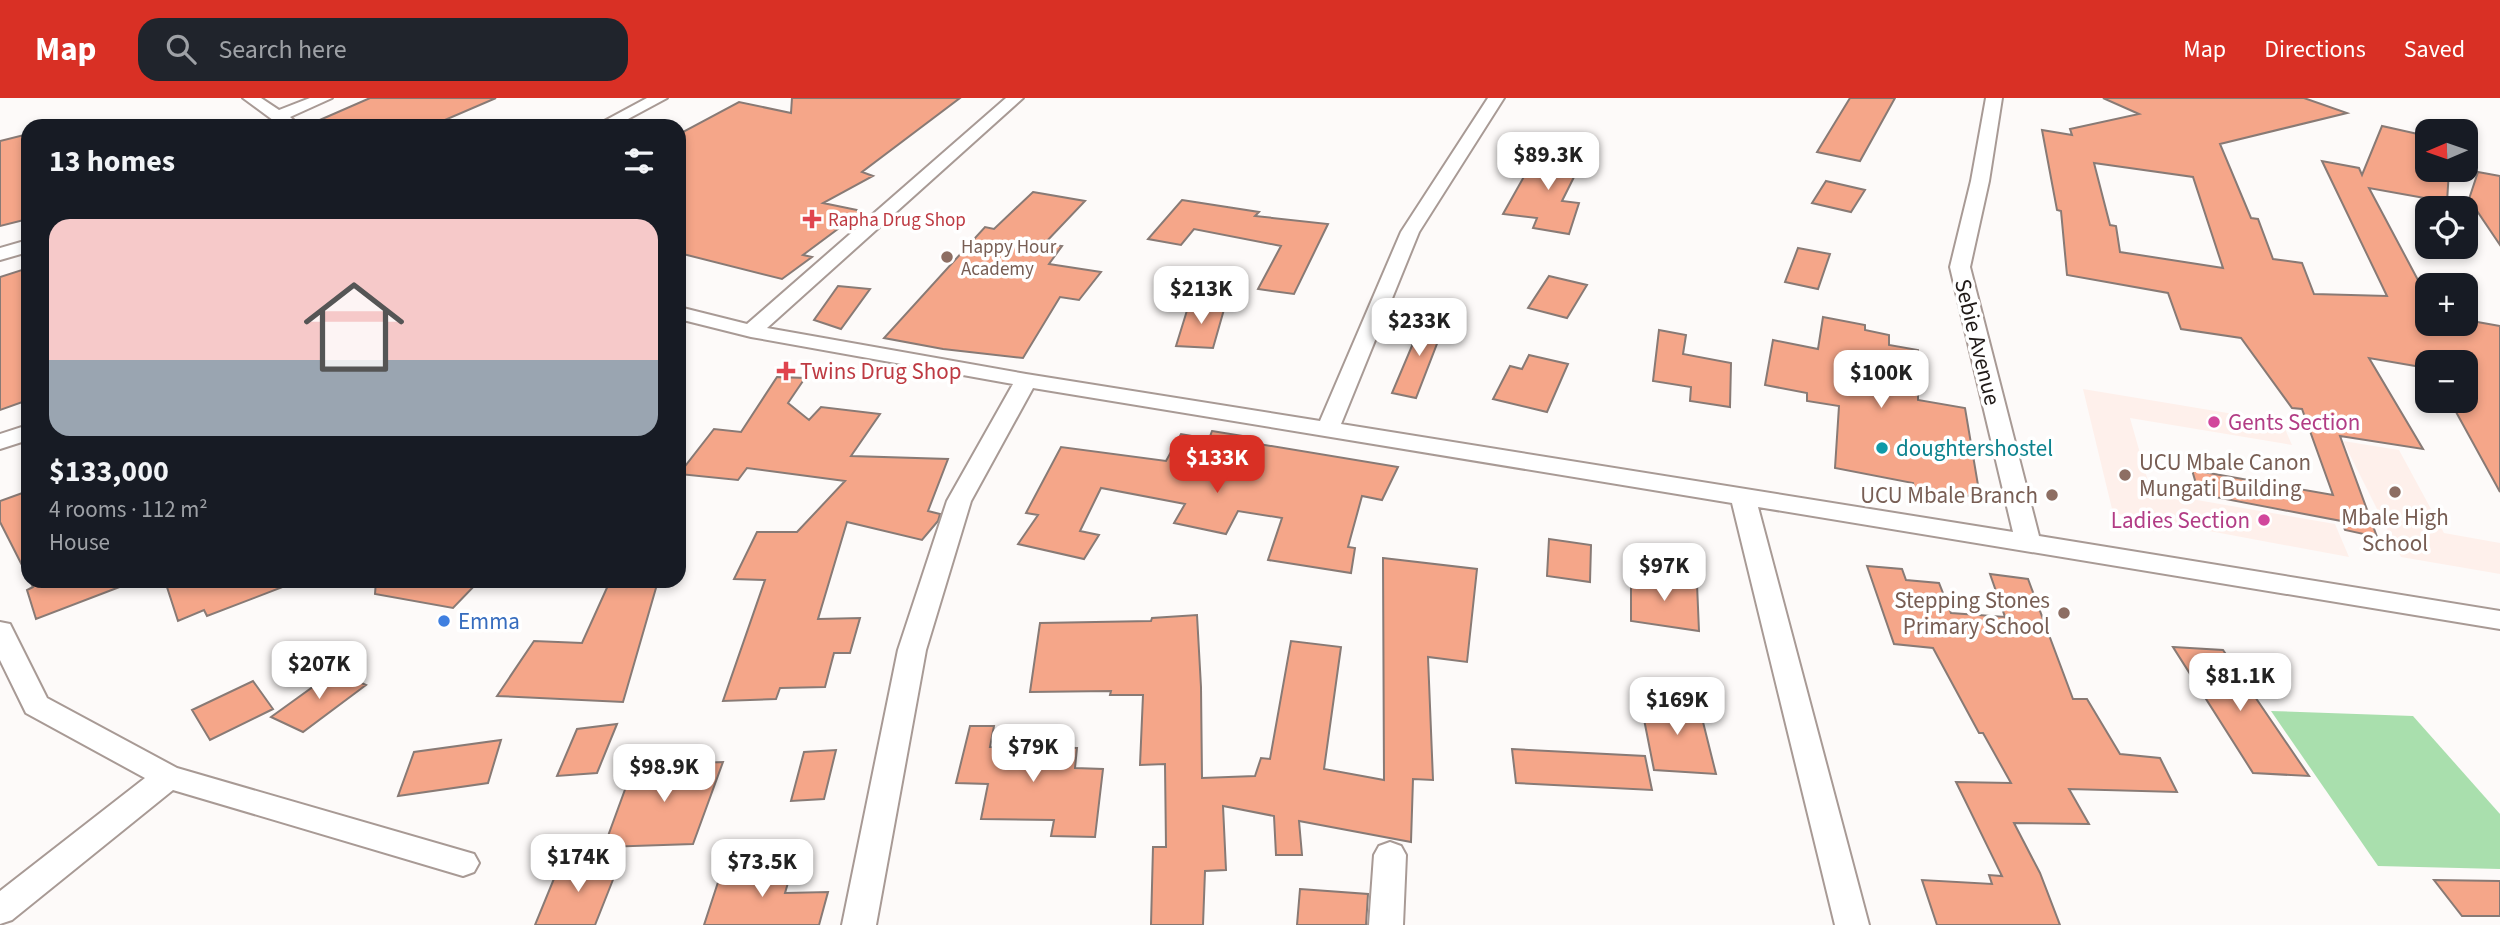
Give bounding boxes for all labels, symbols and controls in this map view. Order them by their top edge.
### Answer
search box [138,18,628,81]
text: Map [35,26,96,73]
icon: search [162,30,200,68]
text: Search here [218,31,347,68]
text: Map [2183,32,2226,67]
text: Directions [2264,32,2366,67]
text: Saved [2404,32,2465,67]
north arrow [2415,119,2478,182]
map controls [2415,119,2478,413]
pin: $89.3K [1491,132,1605,192]
text: $89.3K [1513,138,1583,171]
text: 13 homes [49,140,175,183]
icon: filters [620,142,658,180]
button: locate [2415,196,2478,259]
place label: Rapha Drug Shop [828,207,966,234]
marker: Rapha Drug Shop [802,209,822,229]
place label: Happy Hour Academy [961,234,1057,283]
marker: Happy Hour Academy [939,249,955,265]
icon: home [291,264,417,390]
pin: $213K [1152,266,1250,326]
text: $213K [1170,272,1232,305]
button: + [2415,273,2478,336]
street label: Sebie Avenue [1946,276,2009,409]
pin: $233K [1370,299,1468,358]
text: $233K [1388,304,1450,337]
pin: $100K [1832,350,1930,410]
button: − [2415,350,2478,413]
place label: Twins Drug Shop [800,355,961,388]
text: $100K [1850,356,1912,389]
marker: Twins Drug Shop [778,363,794,379]
place label: Gents Section [2228,406,2360,439]
marker: Gents Section [2206,414,2222,430]
place label: doughtershostel [1896,432,2053,465]
pin: $133K [1168,436,1266,495]
marker: doughtershostel [1874,440,1890,456]
text: $133K [1186,441,1248,474]
place label: UCU Mbale Canon Mungati Building [2139,446,2311,505]
text: $133,000 [49,450,169,493]
marker: UCU Mbale Canon Mungati Building [2117,467,2133,483]
place label: UCU Mbale Branch [1860,479,2038,512]
marker: Mbale High School [2387,484,2403,500]
marker: UCU Mbale Branch [2044,487,2060,503]
text: 4 rooms · 112 m² [49,493,208,526]
place label: Mbale High School [2341,501,2449,560]
place label: Ladies Section [2111,504,2250,537]
marker: Ladies Section [2256,512,2272,528]
text: House [49,526,110,559]
pin: $97K [1623,544,1705,603]
text: $97K [1639,549,1689,582]
place label: Stepping Stones Primary School [1894,584,2050,643]
place label: Emma [458,605,520,638]
marker: Stepping Stones Primary School [2056,605,2072,621]
marker: Emma [436,613,452,629]
pin: $207K [270,642,368,701]
text: $207K [288,647,350,680]
pin: $81.1K [2183,654,2297,713]
text: $81.1K [2205,659,2275,692]
pin: $169K [1628,678,1726,737]
text: $169K [1646,683,1708,716]
pin: $79K [992,724,1074,784]
text: $79K [1008,730,1058,763]
pin: $98.9K [607,744,721,804]
text: $98.9K [629,750,699,783]
pin: $174K [529,834,627,894]
text: $174K [547,840,609,873]
pin: $73.5K [705,840,819,899]
text: $73.5K [727,845,797,878]

